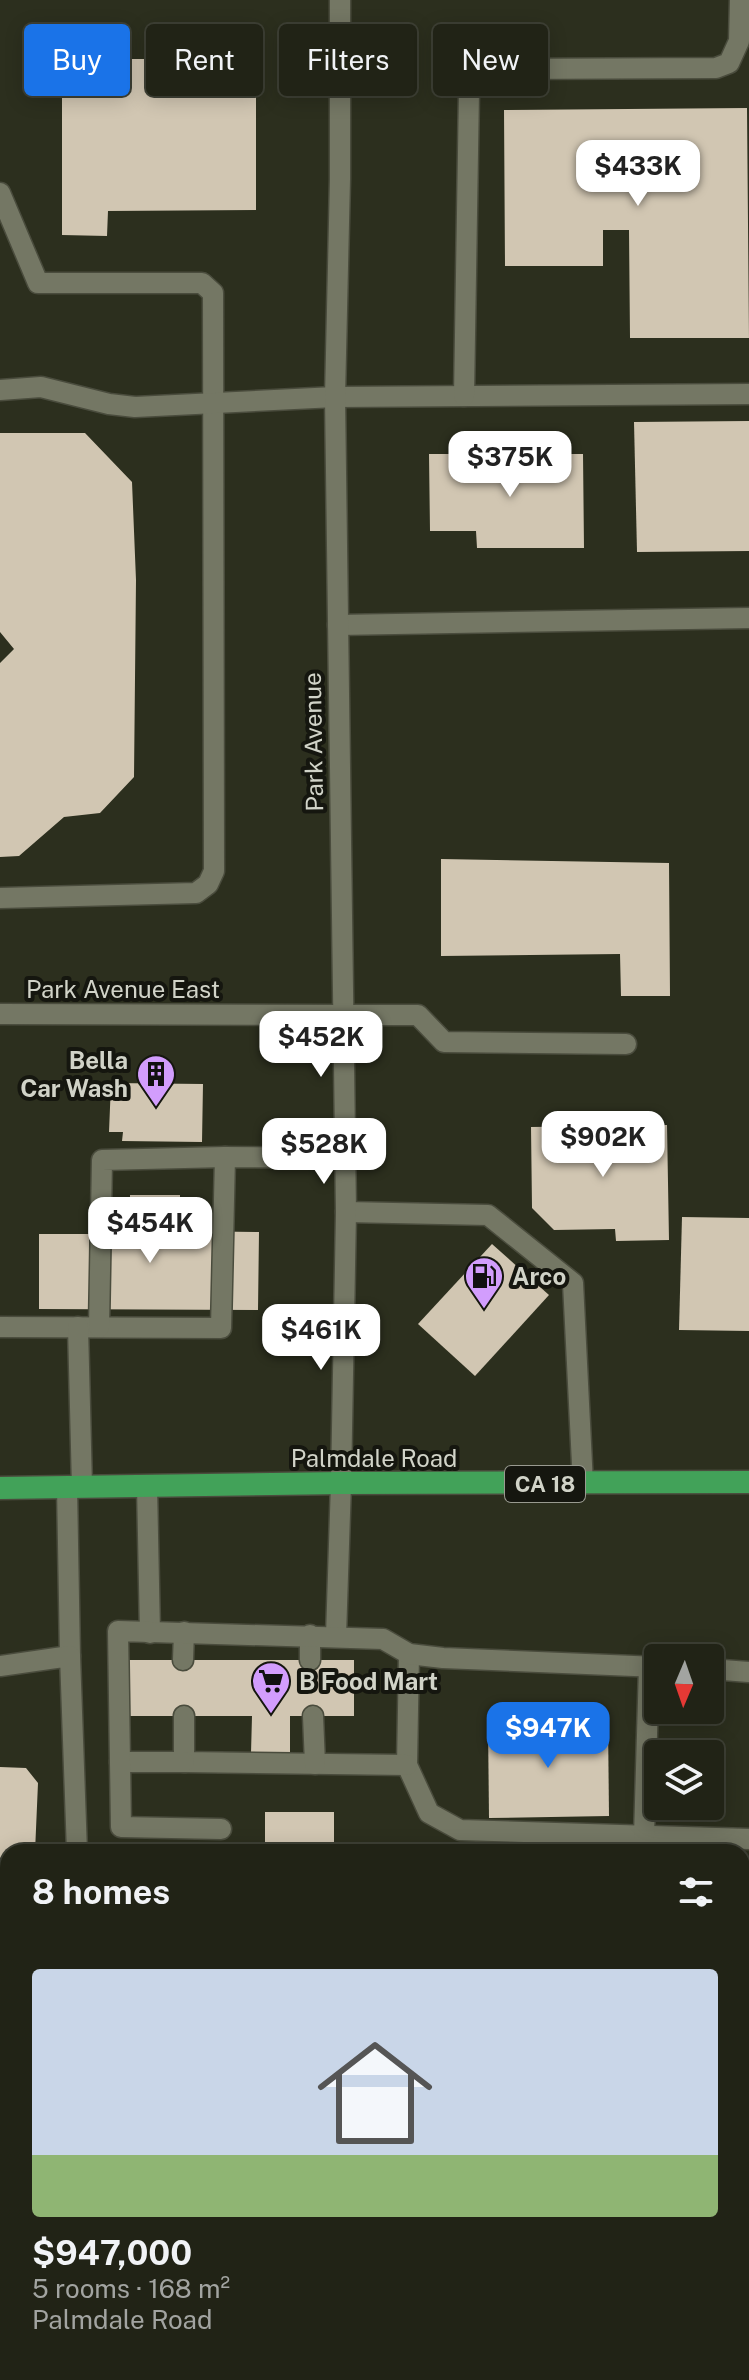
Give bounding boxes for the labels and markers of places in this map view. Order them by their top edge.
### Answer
pin: $433K [582,140,694,208]
pin: $375K [454,431,566,499]
pin: $452K [265,1011,377,1079]
place label: Bella Car Wash [20,1046,128,1102]
building icon: Bella Car Wash [135,1053,177,1108]
pin: $902K [547,1111,659,1179]
pin: $528K [268,1118,380,1186]
pin: $454K [94,1197,206,1265]
fuel station icon: Arco [463,1255,505,1310]
place label: Arco [512,1262,566,1290]
pin: $461K [265,1304,377,1372]
supermarket icon: B Food Mart [250,1660,292,1715]
place label: B Food Mart [299,1667,438,1695]
pin: $947K [492,1702,604,1770]

